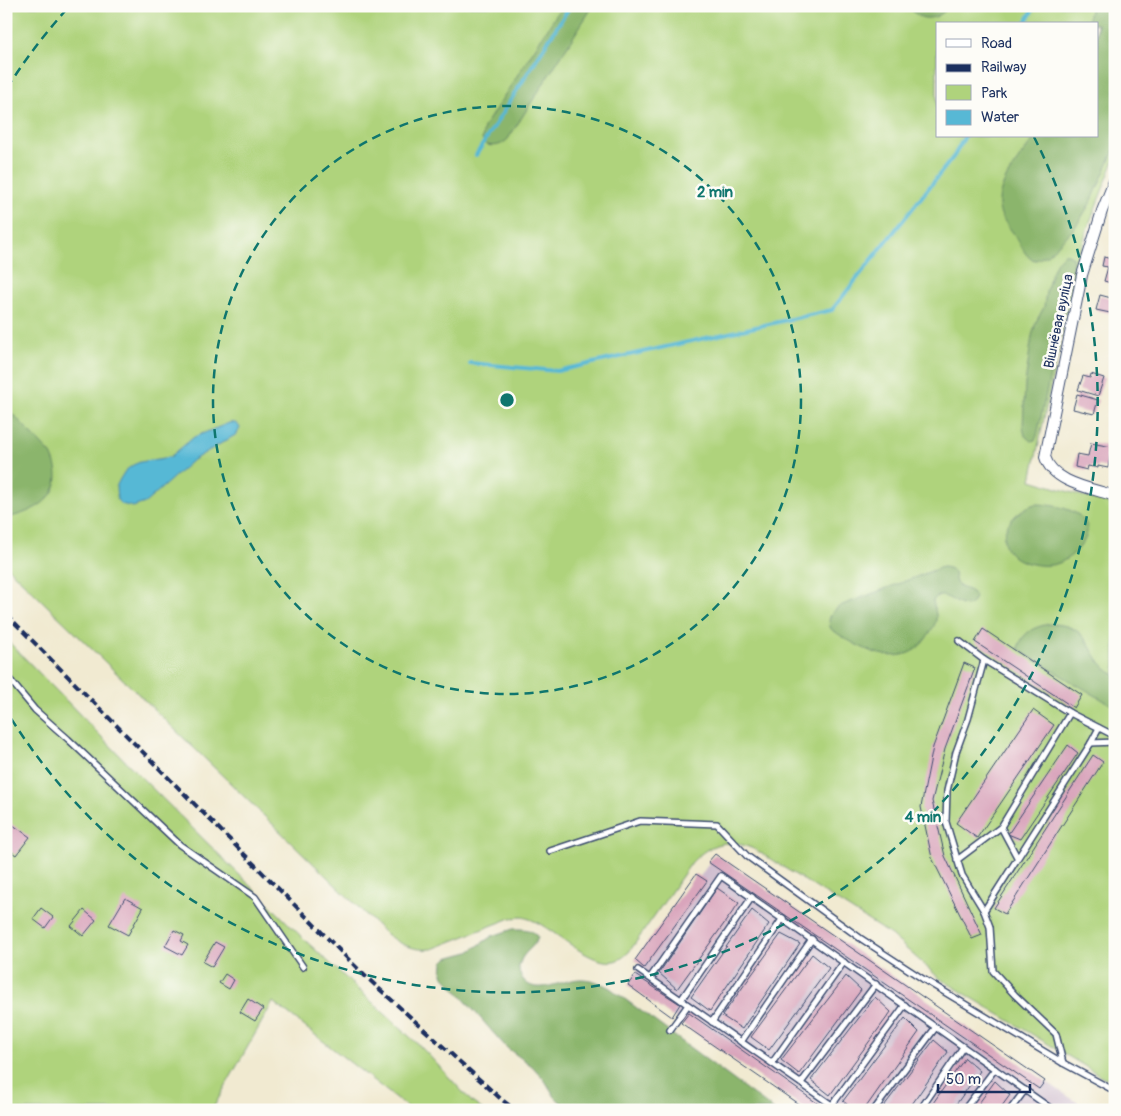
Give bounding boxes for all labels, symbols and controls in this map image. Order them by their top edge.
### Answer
legend [936,22,1098,138]
text: Road [981,34,1012,53]
text: Railway [981,58,1027,77]
text: Park [981,84,1008,103]
text: Water [981,108,1020,127]
text: 2 min [697,183,733,202]
street label: Вішнёвая вуліца [1040,272,1077,370]
centre of rings [498,391,516,409]
text: 4 min [905,808,942,827]
scale bar [938,1061,1031,1093]
text: 50 m [946,1070,981,1089]

